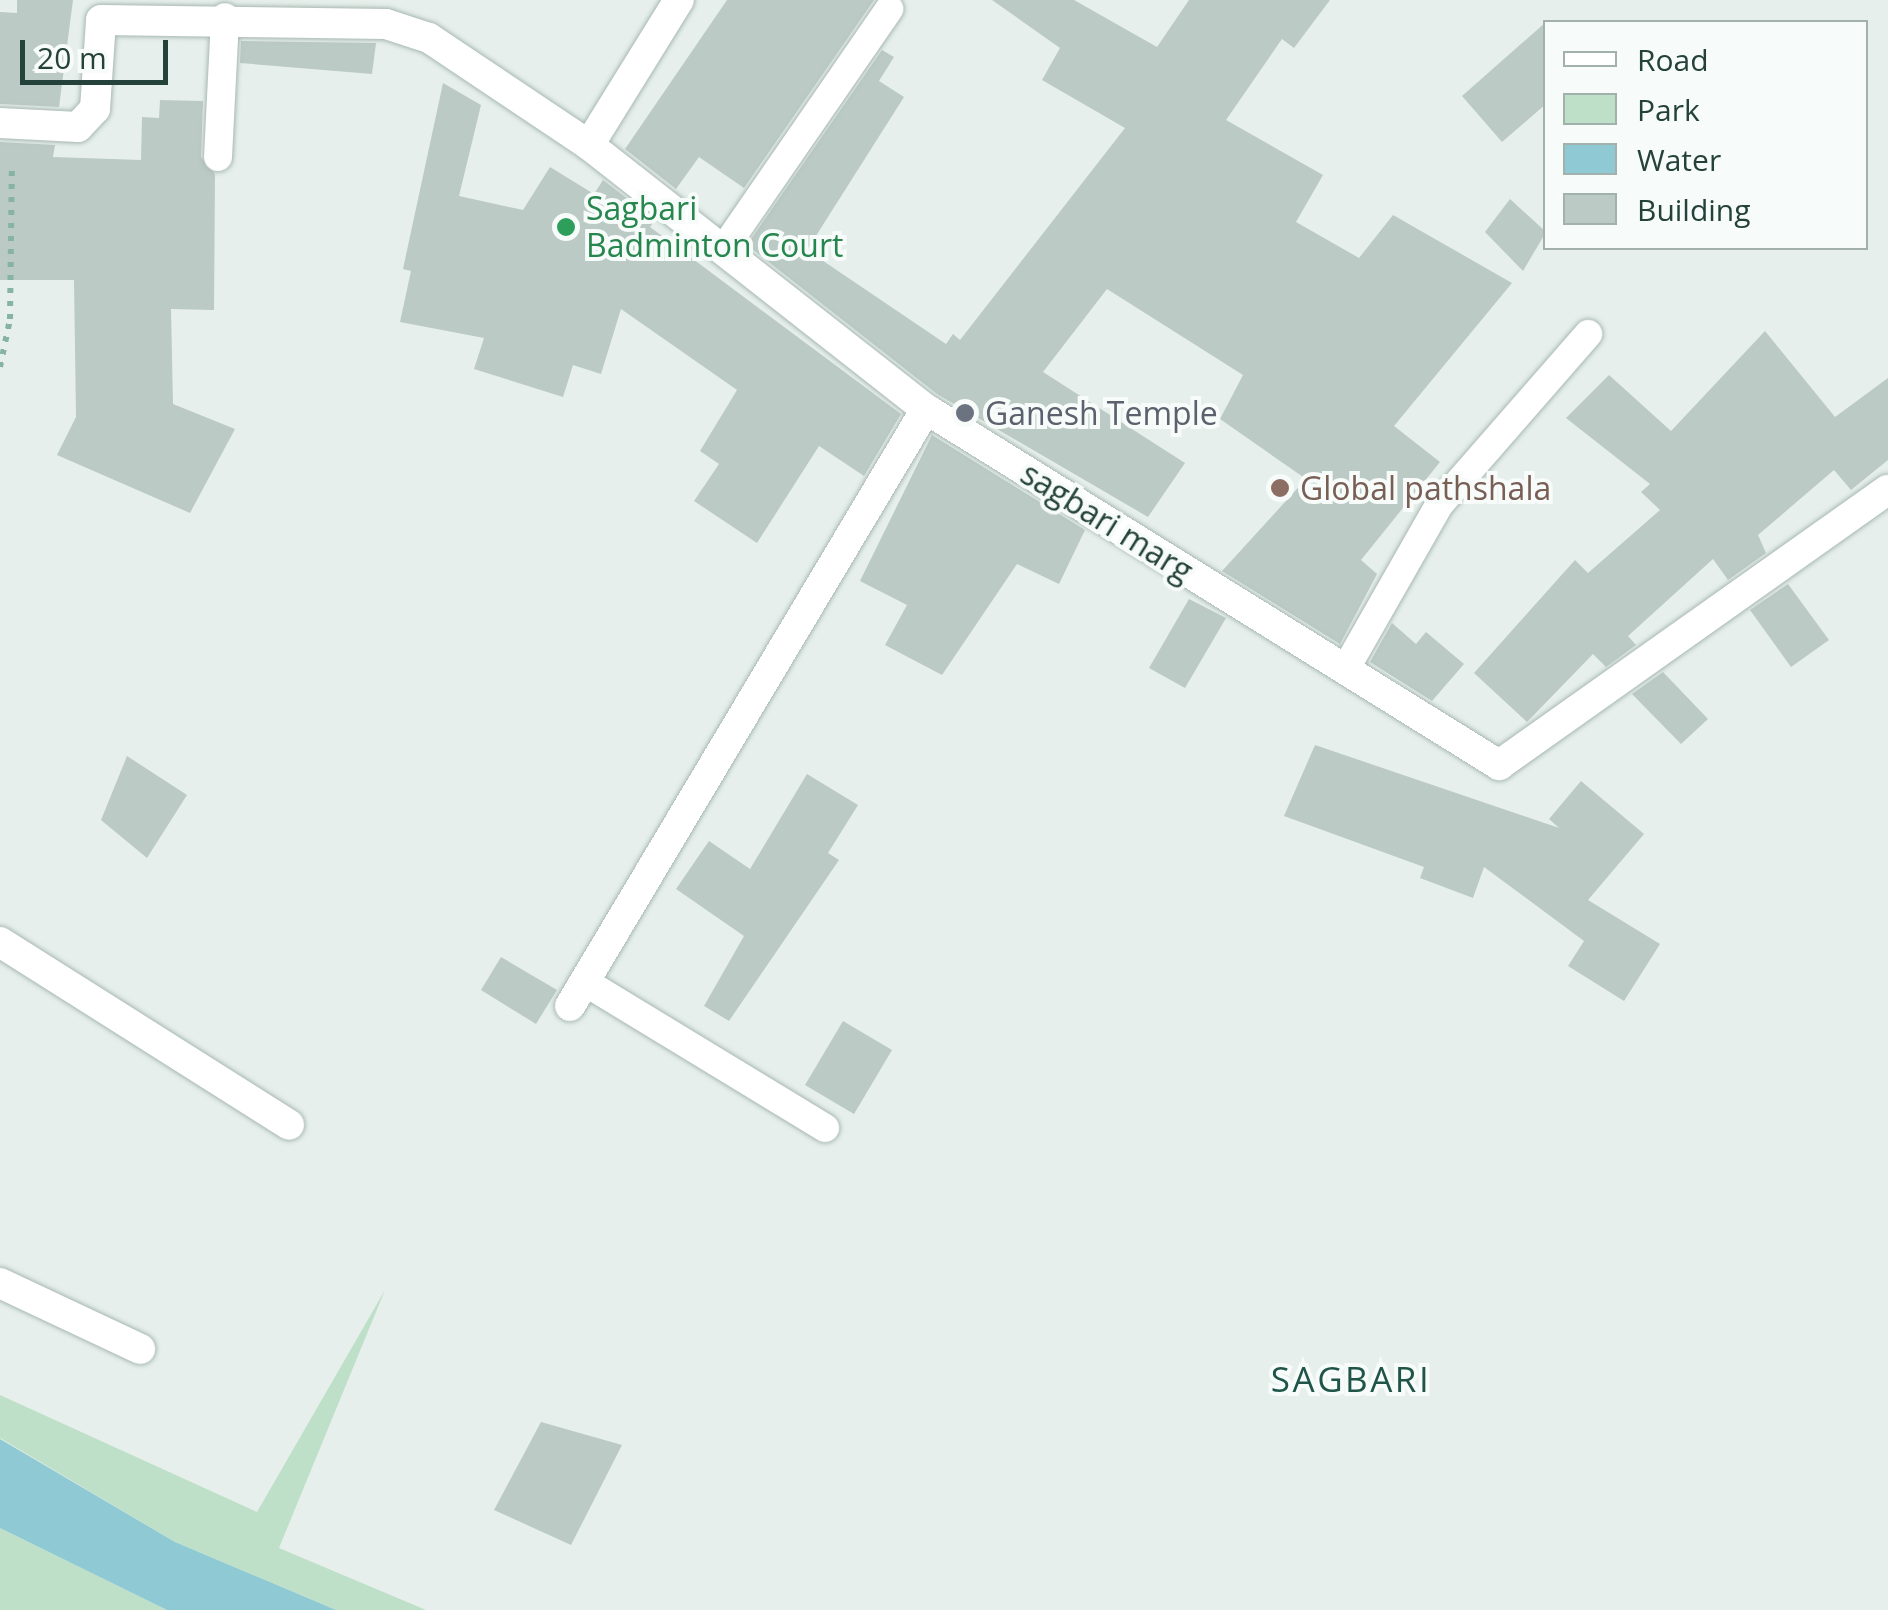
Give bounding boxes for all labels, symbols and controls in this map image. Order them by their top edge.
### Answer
scale bar [25,20,172,82]
legend [1543,20,1868,250]
text: 20 m [37,37,107,78]
text: Road [1637,39,1709,80]
text: Park [1637,89,1700,130]
text: Water [1637,139,1721,180]
text: Building [1637,189,1751,230]
place label: Sagbari Badminton Court [586,190,843,265]
marker: Sagbari Badminton Court [555,216,577,238]
place label: Ganesh Temple [985,394,1218,432]
marker: Ganesh Temple [954,402,976,424]
street label: sagbari marg [1014,454,1200,590]
place label: Global pathshala [1300,469,1551,507]
marker: Global pathshala [1269,477,1291,499]
district label: SAGBARI [1271,1358,1431,1400]

